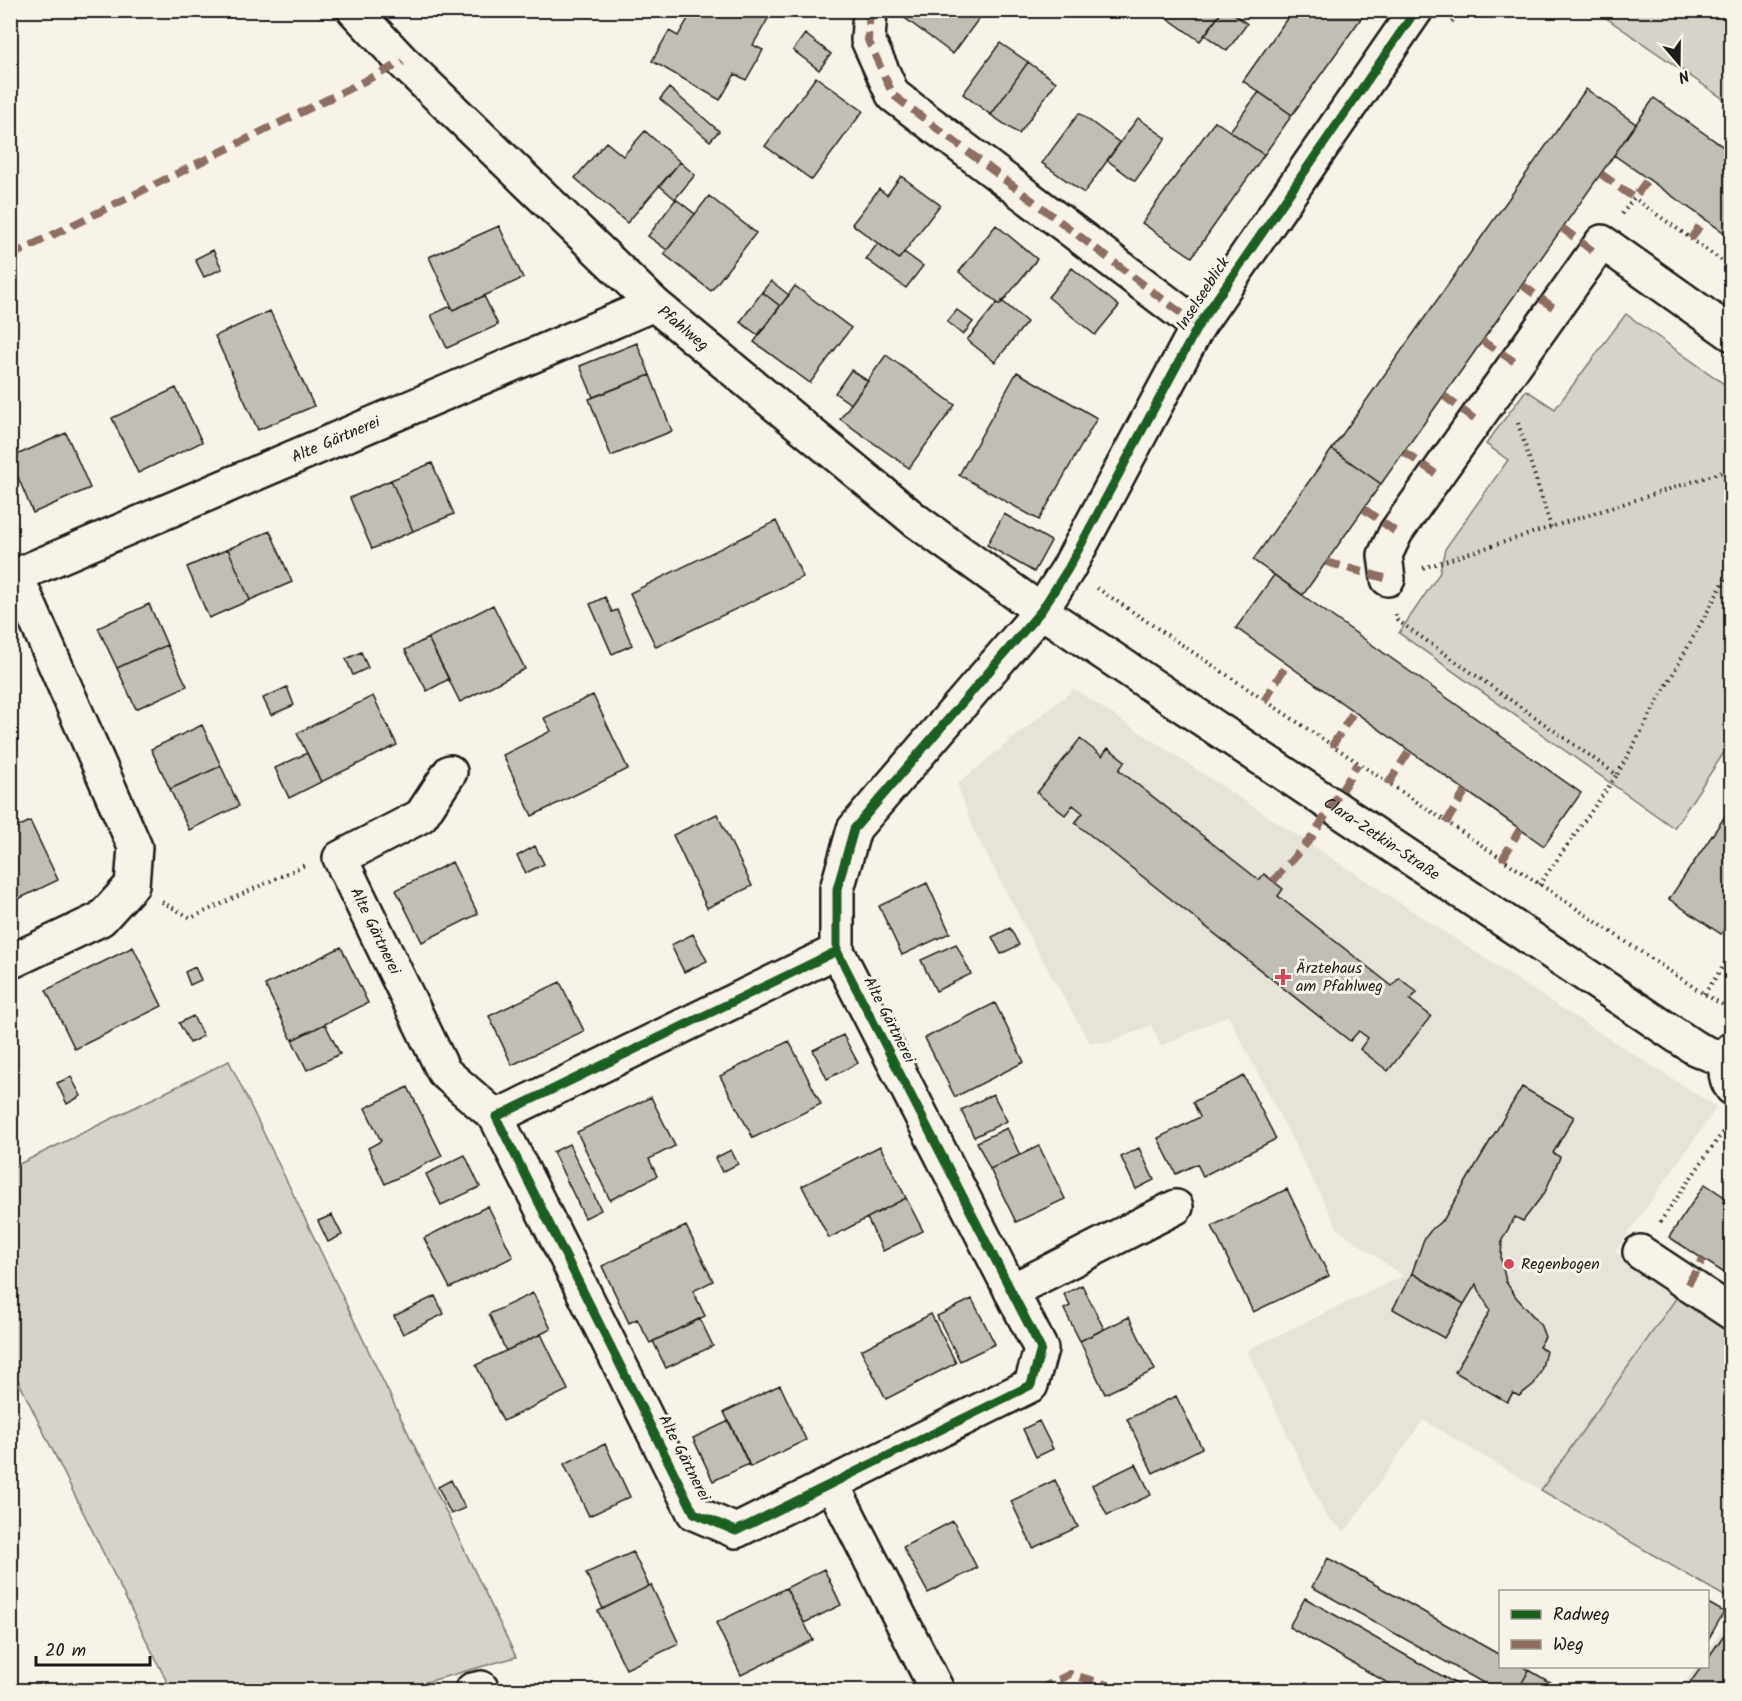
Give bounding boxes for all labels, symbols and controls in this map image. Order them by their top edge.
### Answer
north arrow [1649,33,1709,93]
text: N [1675,62,1693,89]
street label: Inselseeblick [1170,252,1236,336]
street label: Pfahlweg [652,299,714,357]
street label: Alte Gärtnerei [287,409,385,469]
street label: Clara-Zetkin-Straße [1318,790,1445,887]
street label: Alte Gärtnerei [344,883,408,980]
place label: Ärztehaus am Pfahlweg [1296,956,1383,999]
marker: Ärztehaus am Pfahlweg [1274,968,1292,986]
street label: Alte Gärtnerei [856,972,922,1069]
place label: Regenbogen [1521,1252,1600,1277]
marker: Regenbogen [1502,1257,1516,1271]
street label: Alte Gärtnerei [651,1410,717,1507]
legend [1499,1590,1709,1668]
text: Radweg [1553,1601,1610,1630]
scale bar [36,1629,150,1667]
text: Weg [1553,1631,1584,1660]
text: 20 m [45,1637,86,1666]

